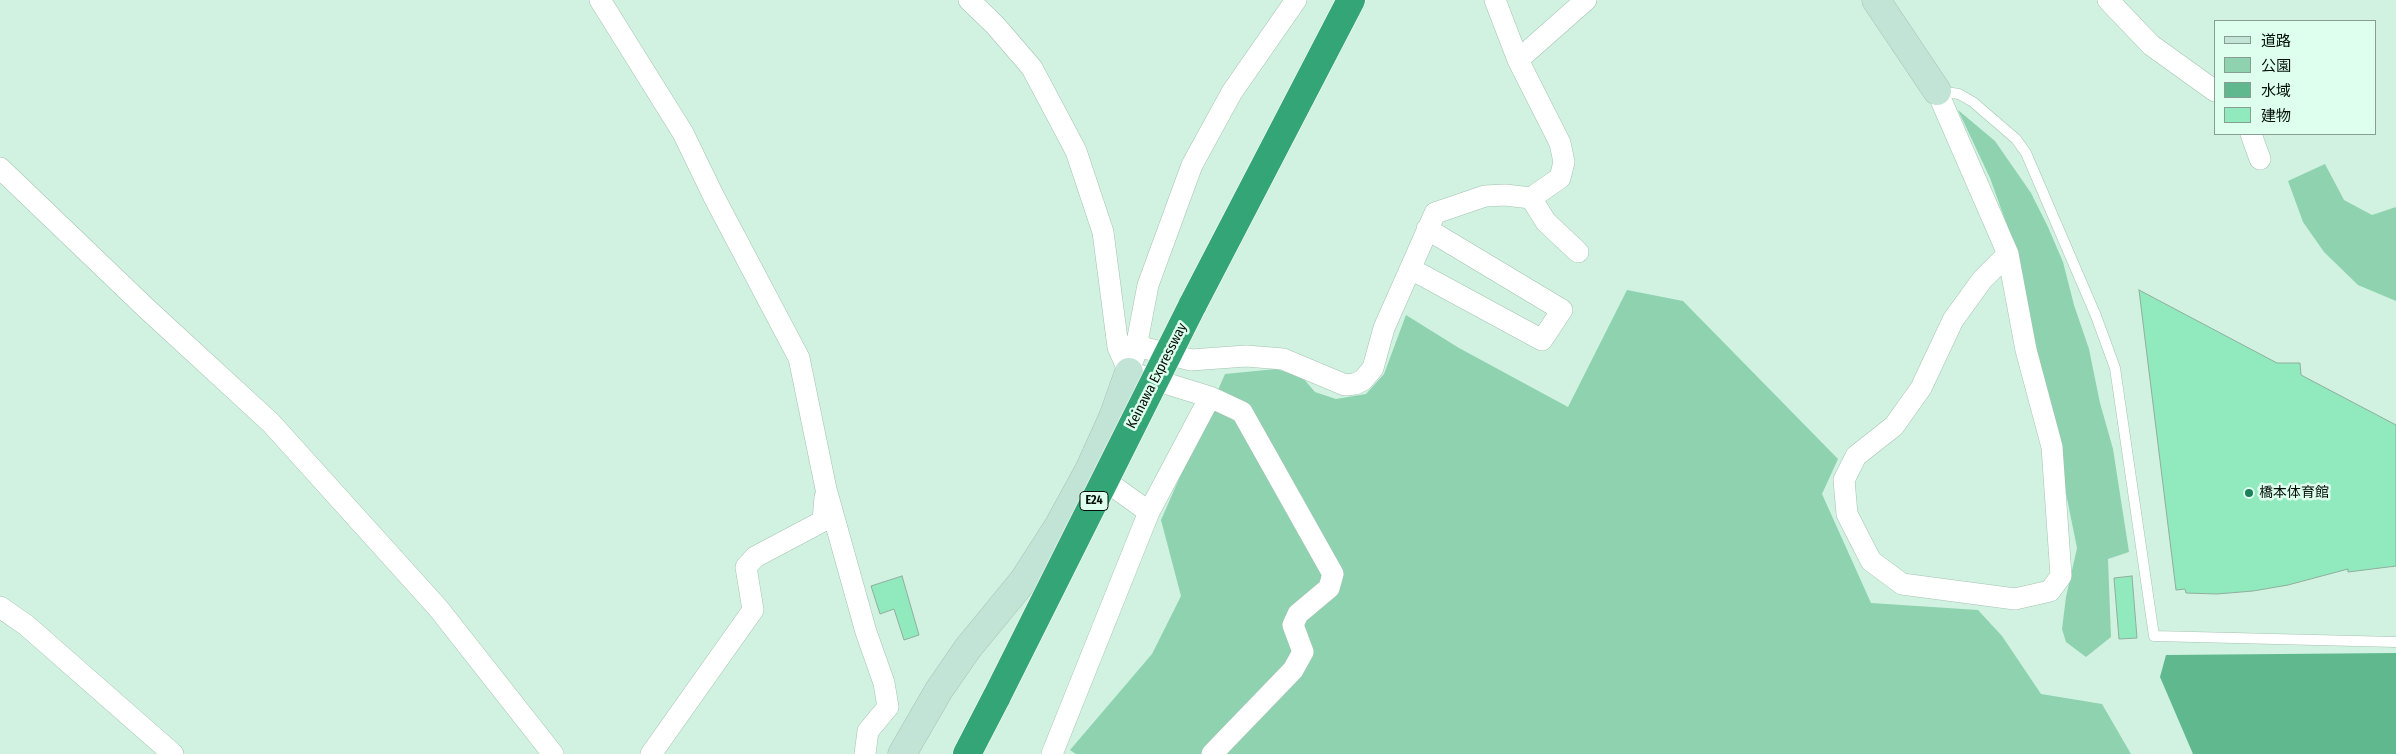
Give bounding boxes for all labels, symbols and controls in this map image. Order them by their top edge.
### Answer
legend [2214,20,2376,135]
text: 道路 [2261,32,2291,50]
text: 公園 [2261,57,2291,75]
text: 水域 [2261,82,2291,100]
text: 建物 [2261,107,2291,125]
street label: Keinawa Expressway [1123,320,1191,432]
place label: 橋本体育館 [2259,485,2329,501]
marker: 橋本体育館 [2243,487,2255,499]
road number: E24 [1080,492,1108,511]

